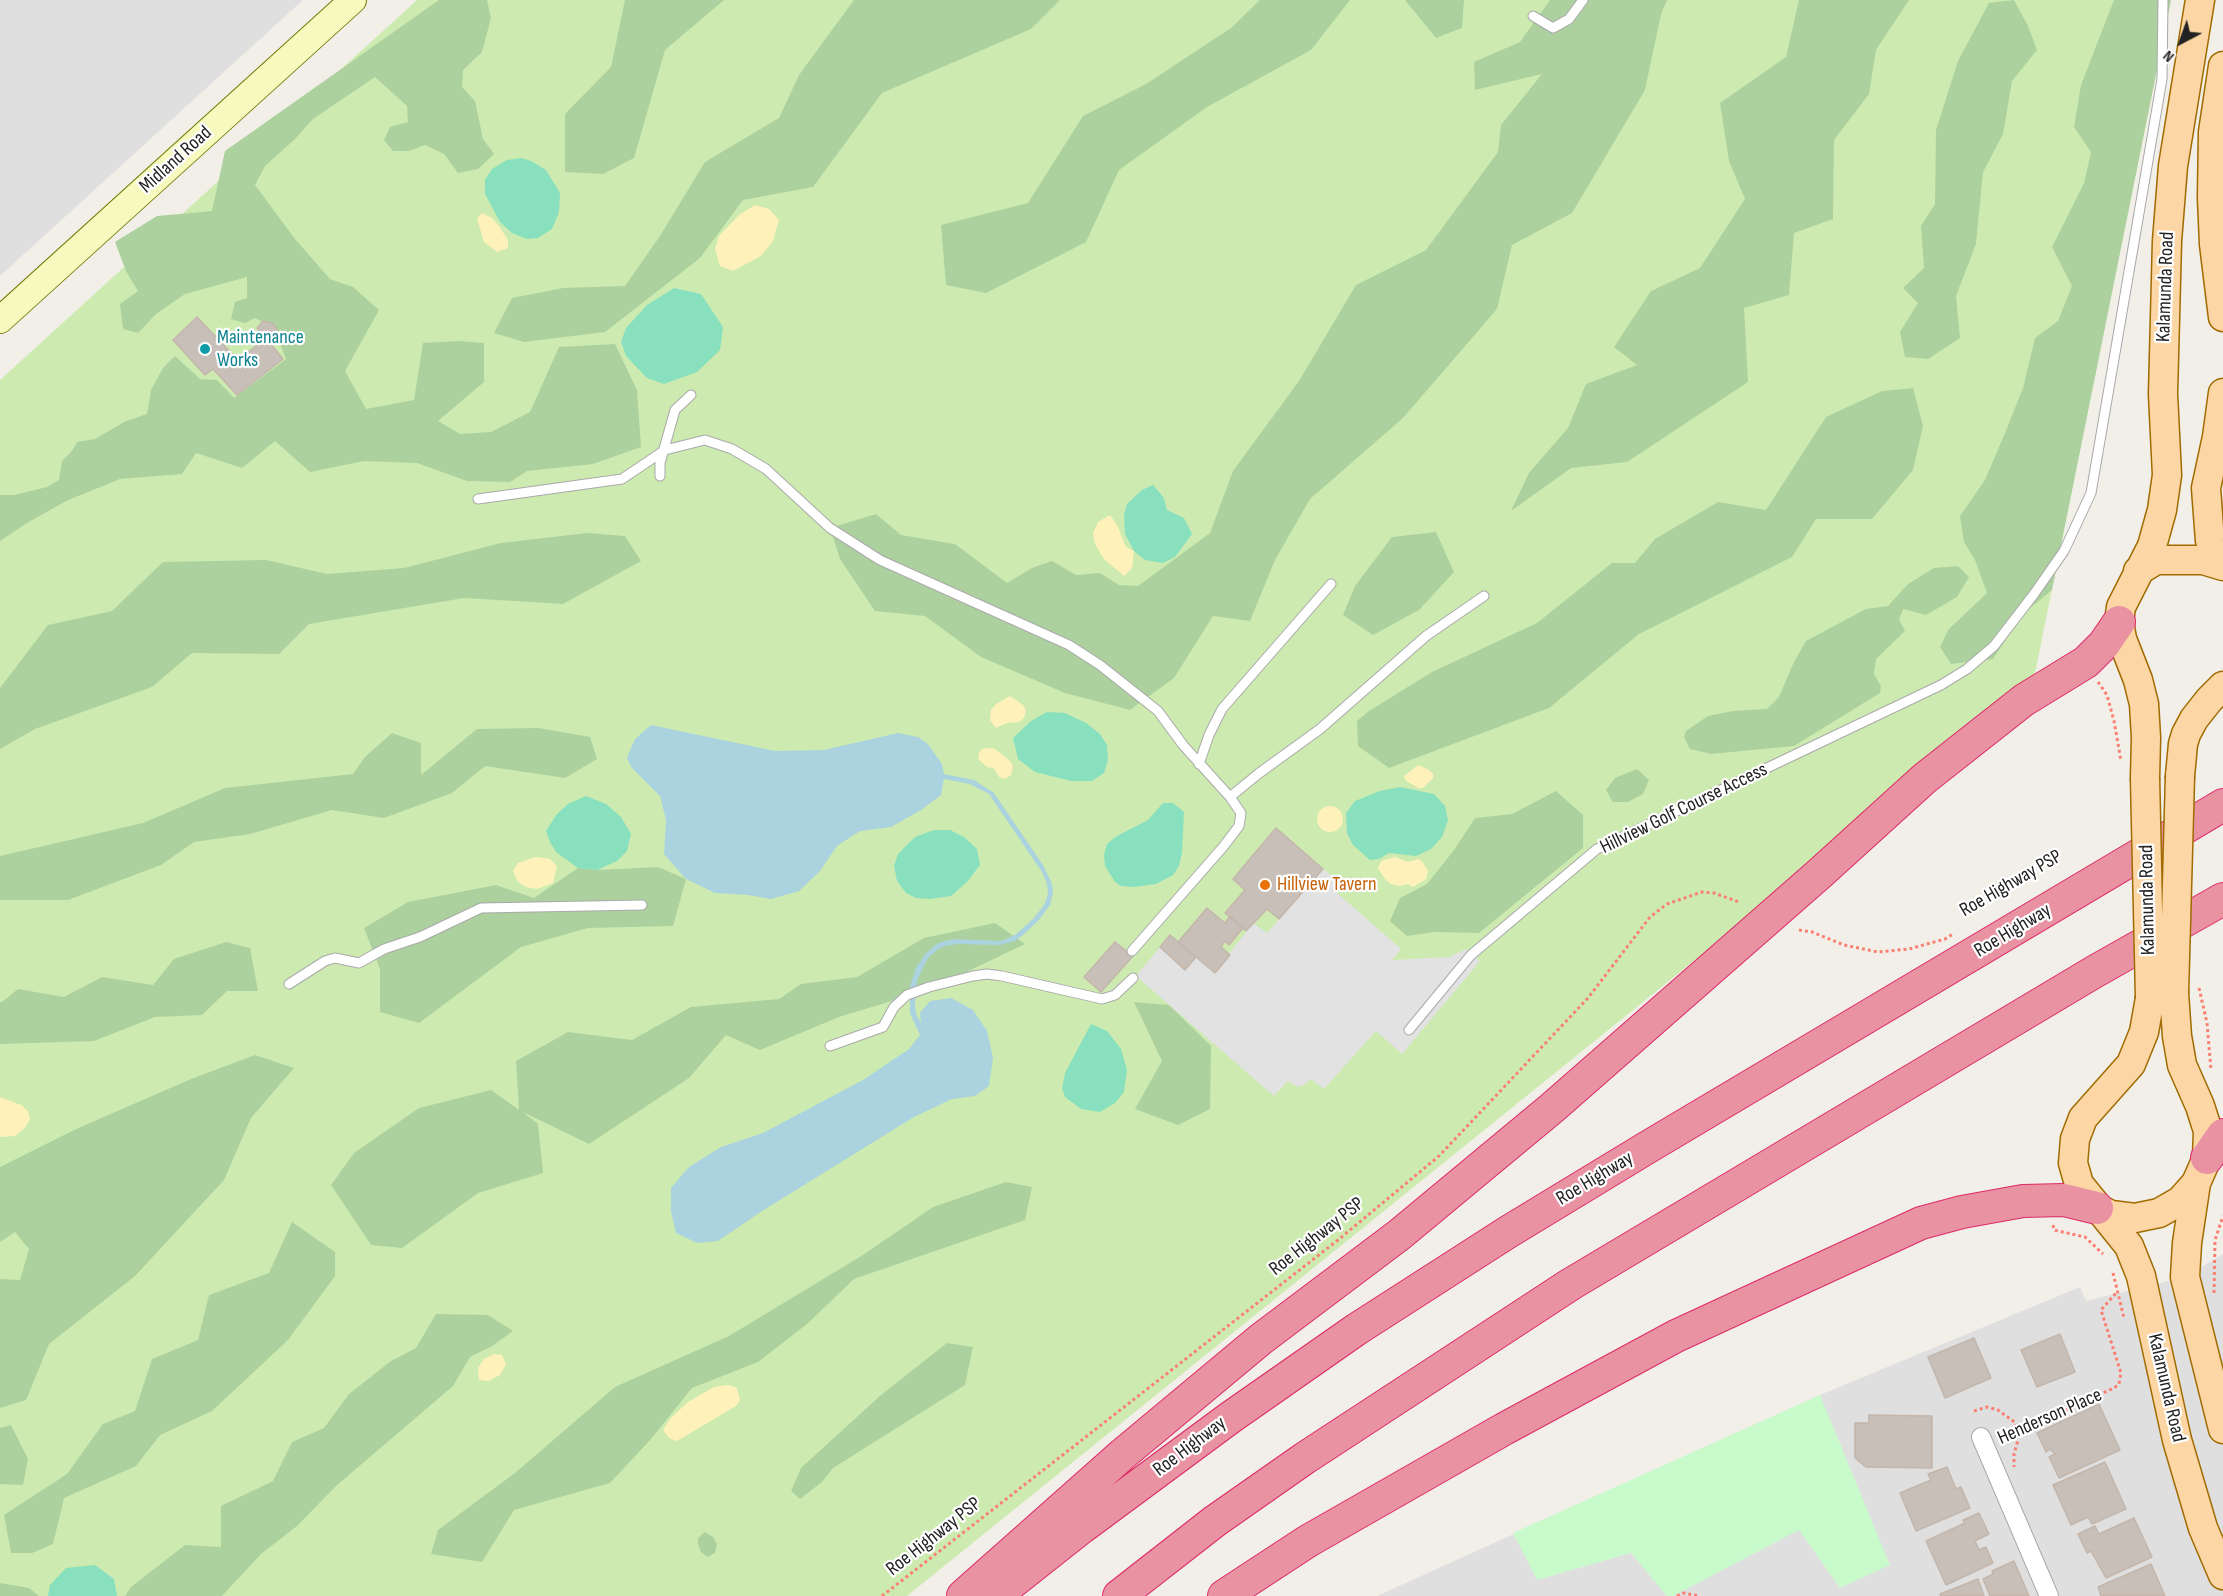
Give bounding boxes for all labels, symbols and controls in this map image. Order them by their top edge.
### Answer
north arrow [2151,12,2211,72]
text: N [2159,46,2178,66]
street label: Midland Road [135,121,217,199]
street label: Kalamunda Road [2152,231,2180,343]
place label: Maintenance Works [217,326,304,373]
marker: Maintenance Works [198,342,212,356]
street label: Hillview Golf Course Access [1596,758,1772,860]
street label: Roe Highway PSP [1956,845,2066,923]
street label: Kalamunda Road [2135,845,2161,955]
place label: Hillview Tavern [1277,873,1376,897]
marker: Hillview Tavern [1258,878,1272,892]
street label: Roe Highway [1970,899,2056,963]
street label: Roe Highway [1552,1147,1638,1211]
street label: Roe Highway PSP [1265,1193,1369,1281]
street label: Kalamunda Road [2142,1332,2190,1444]
street label: Henderson Place [1994,1383,2106,1451]
street label: Roe Highway [1149,1412,1231,1482]
street label: Roe Highway PSP [882,1493,986,1581]

